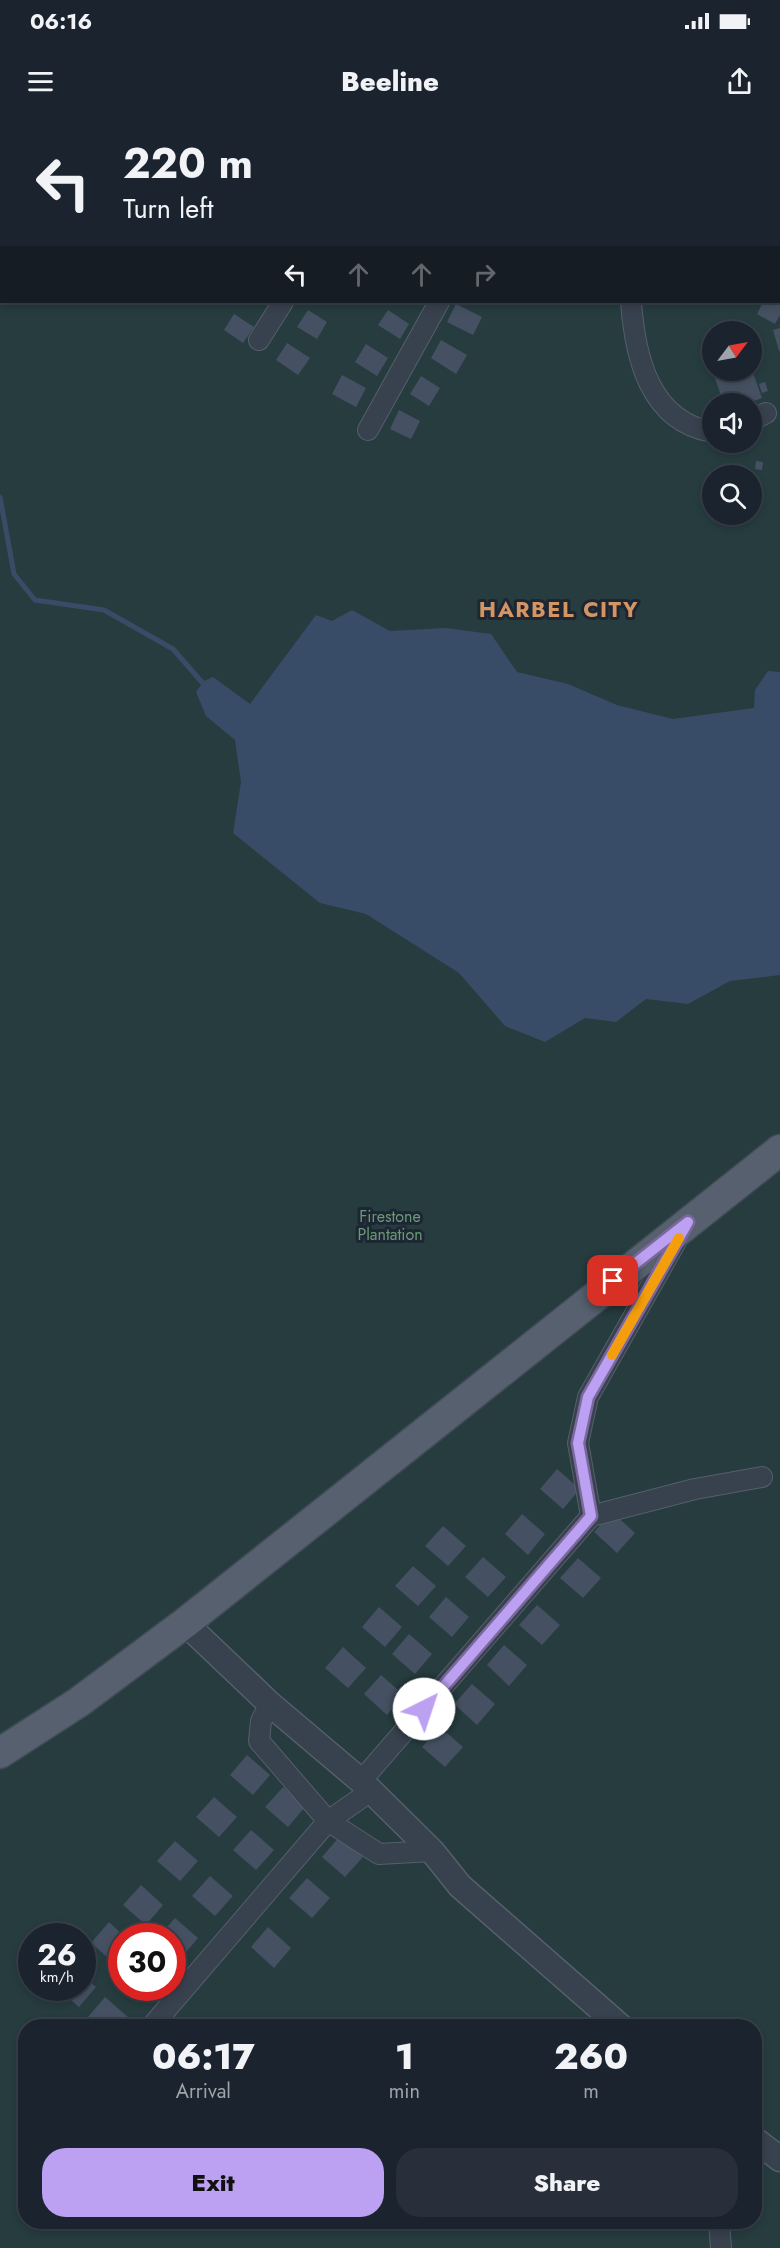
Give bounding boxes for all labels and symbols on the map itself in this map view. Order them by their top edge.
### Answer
north arrow [702,321,762,381]
district label: HARBEL CITY [479,593,639,625]
park label: Firestone Plantation [357,1205,423,1246]
pin [587,1255,638,1306]
position arrow [392,1677,456,1741]
speed limit sign: 30 [108,1923,186,2001]

